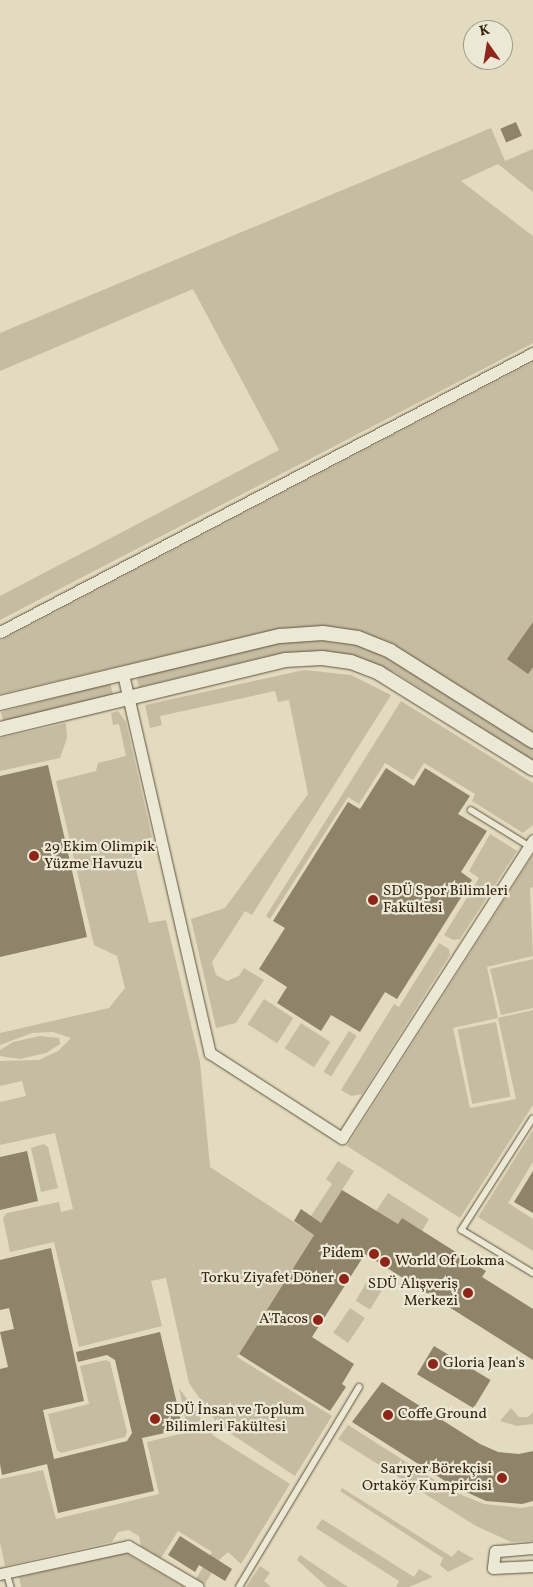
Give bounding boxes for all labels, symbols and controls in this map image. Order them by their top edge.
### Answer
north arrow [463,20,513,70]
text: K [478,20,492,41]
place label: 29 Ekim Olimpik Yüzme Havuzu [44,838,155,873]
marker: 29 Ekim Olimpik Yüzme Havuzu [28,850,40,862]
place label: SDÜ Spor Bilimleri Fakültesi [383,882,508,917]
marker: SDÜ Spor Bilimleri Fakültesi [367,894,379,906]
place label: Pidem [322,1245,364,1263]
marker: Pidem [368,1248,380,1260]
place label: World Of Lokma [395,1253,503,1271]
marker: World Of Lokma [379,1256,391,1268]
place label: Torku Ziyafet Döner [201,1270,334,1288]
marker: Torku Ziyafet Döner [338,1273,350,1285]
place label: SDÜ Alışveriş Merkezi [368,1275,458,1310]
marker: SDÜ Alışveriş Merkezi [462,1287,474,1299]
place label: A'Tacos [259,1311,308,1329]
marker: A'Tacos [312,1314,324,1326]
place label: Gloria Jean's [443,1355,525,1373]
marker: Gloria Jean's [427,1358,439,1370]
place label: SDÜ İnsan ve Toplum Bilimleri Fakültesi [165,1401,306,1436]
place label: Coffe Ground [398,1406,487,1424]
marker: Coffe Ground [382,1409,394,1421]
marker: SDÜ İnsan ve Toplum Bilimleri Fakültesi [149,1413,161,1425]
place label: Sarıyer Börekçisi Ortaköy Kumpircisi [362,1460,492,1495]
marker: Sarıyer Börekçisi Ortaköy Kumpircisi [496,1472,508,1484]

